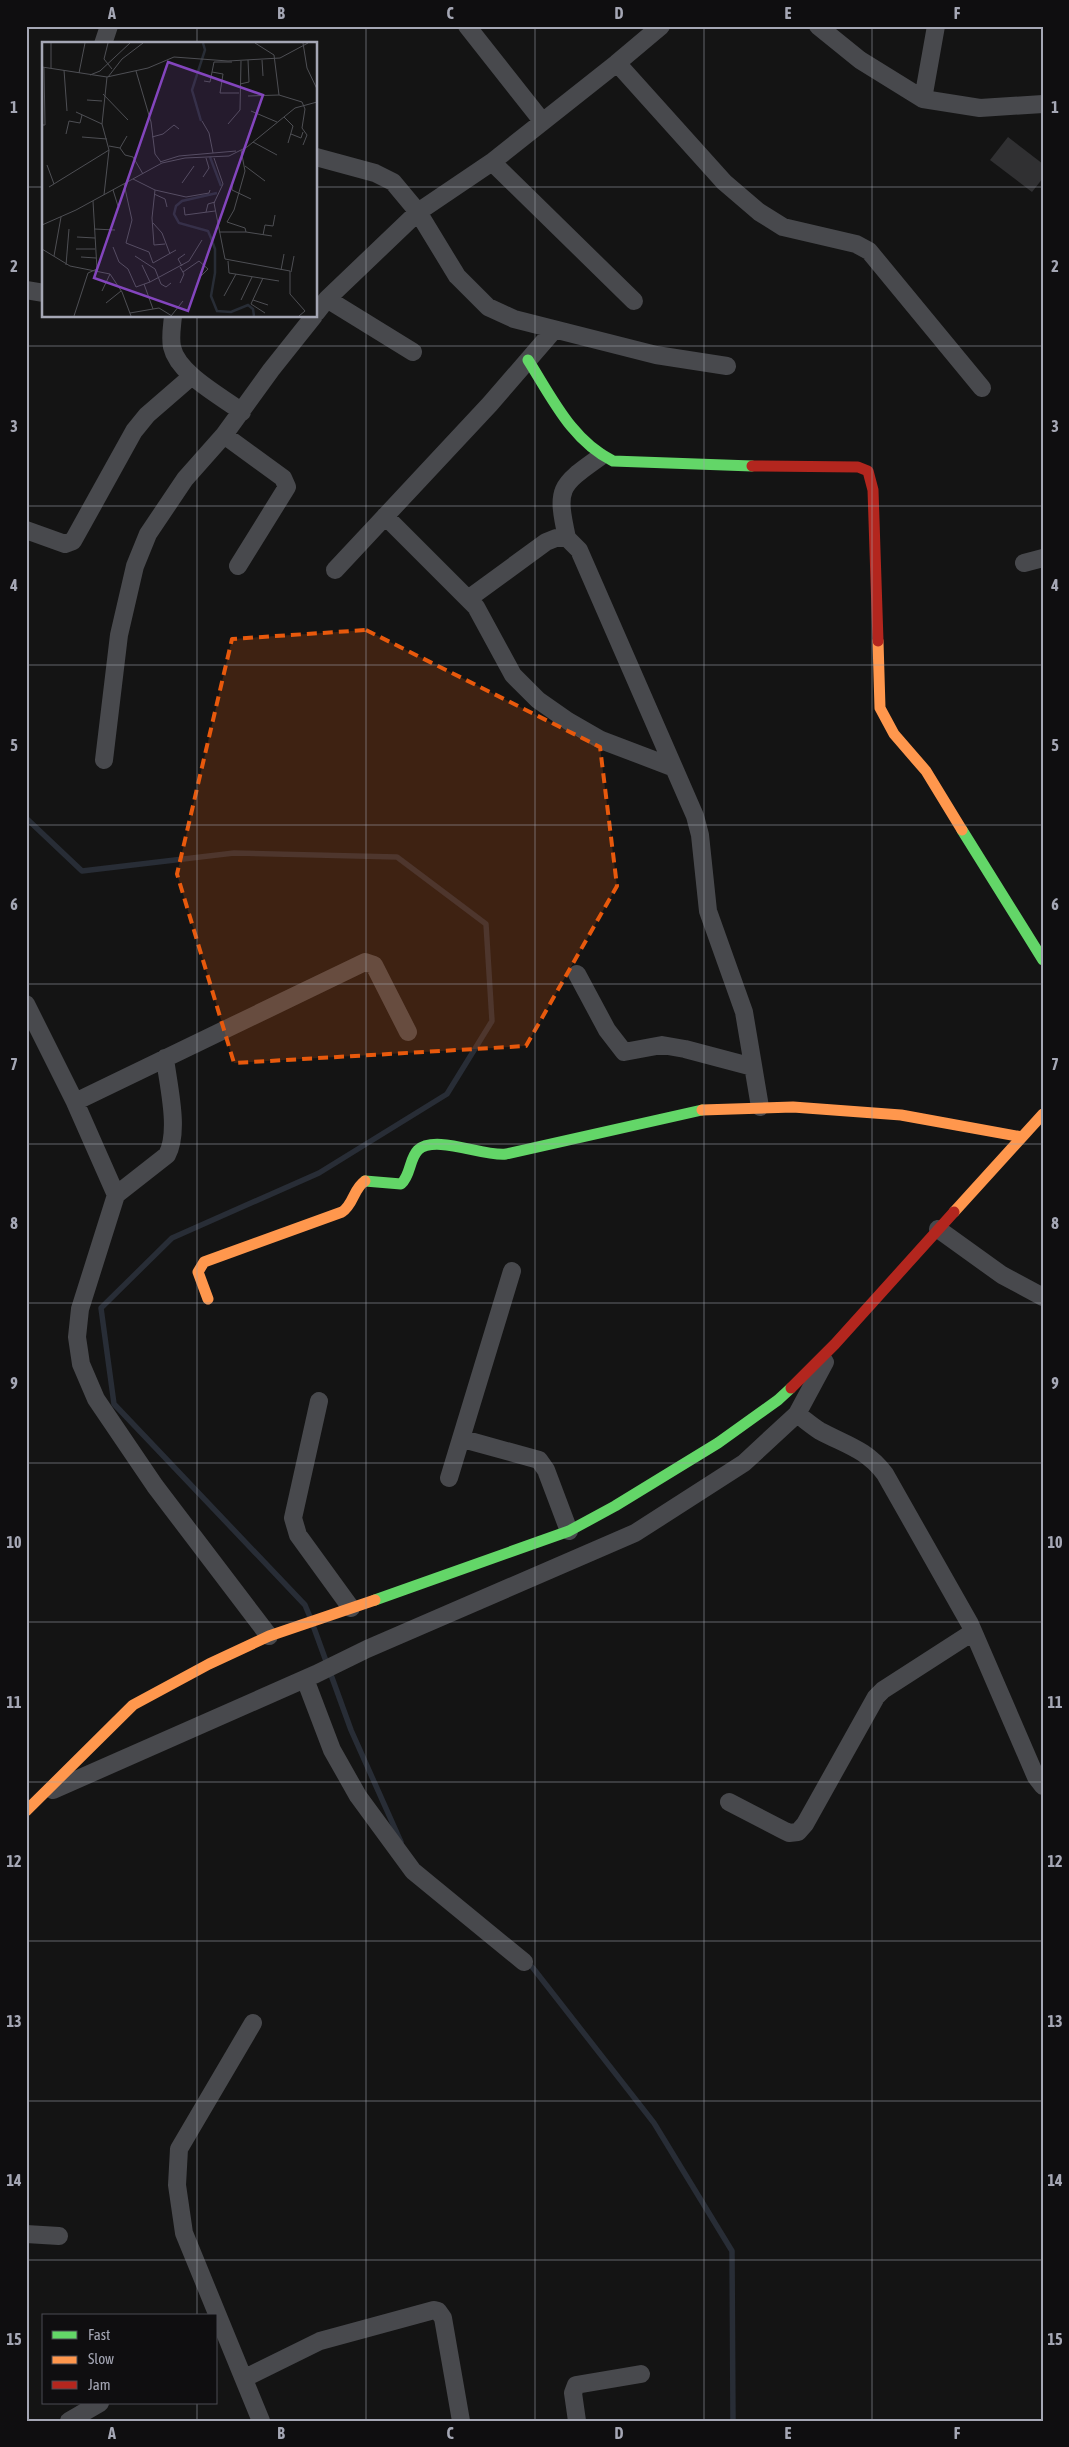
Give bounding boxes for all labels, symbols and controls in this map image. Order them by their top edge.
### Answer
text: A [107,4,116,22]
text: B [277,4,285,22]
text: C [446,4,454,22]
text: D [615,4,624,22]
text: E [785,4,792,22]
text: F [954,4,961,22]
inset map [42,42,318,318]
text: 1 [10,98,18,116]
text: 1 [1051,98,1059,116]
text: 2 [10,257,18,275]
text: 2 [1051,257,1059,275]
text: 3 [10,417,18,435]
text: 3 [1051,417,1059,435]
text: 4 [9,576,18,594]
text: 4 [1050,576,1059,594]
text: 5 [10,736,18,754]
text: 5 [1051,736,1059,754]
text: 6 [10,895,18,913]
text: 6 [1051,895,1059,913]
text: 7 [10,1055,18,1073]
text: 7 [1051,1055,1059,1073]
text: 8 [10,1214,18,1232]
text: 8 [1051,1214,1059,1232]
text: 9 [10,1374,18,1392]
text: 9 [1051,1374,1059,1392]
text: 10 [6,1533,22,1551]
text: 10 [1047,1533,1063,1551]
text: 11 [6,1693,22,1711]
text: 11 [1047,1693,1063,1711]
text: 12 [6,1852,22,1870]
text: 12 [1047,1852,1063,1870]
text: 13 [6,2012,22,2030]
text: 13 [1047,2012,1063,2030]
text: 14 [6,2171,22,2189]
text: 14 [1047,2171,1063,2189]
legend [42,2314,218,2404]
text: Fast [88,2326,110,2343]
text: 15 [6,2330,22,2348]
text: 15 [1047,2330,1063,2348]
text: Slow [88,2350,114,2367]
text: Jam [88,2376,111,2393]
text: A [107,2424,116,2442]
text: B [277,2424,285,2442]
text: C [446,2424,454,2442]
text: D [615,2424,624,2442]
text: E [785,2424,792,2442]
text: F [954,2424,961,2442]

